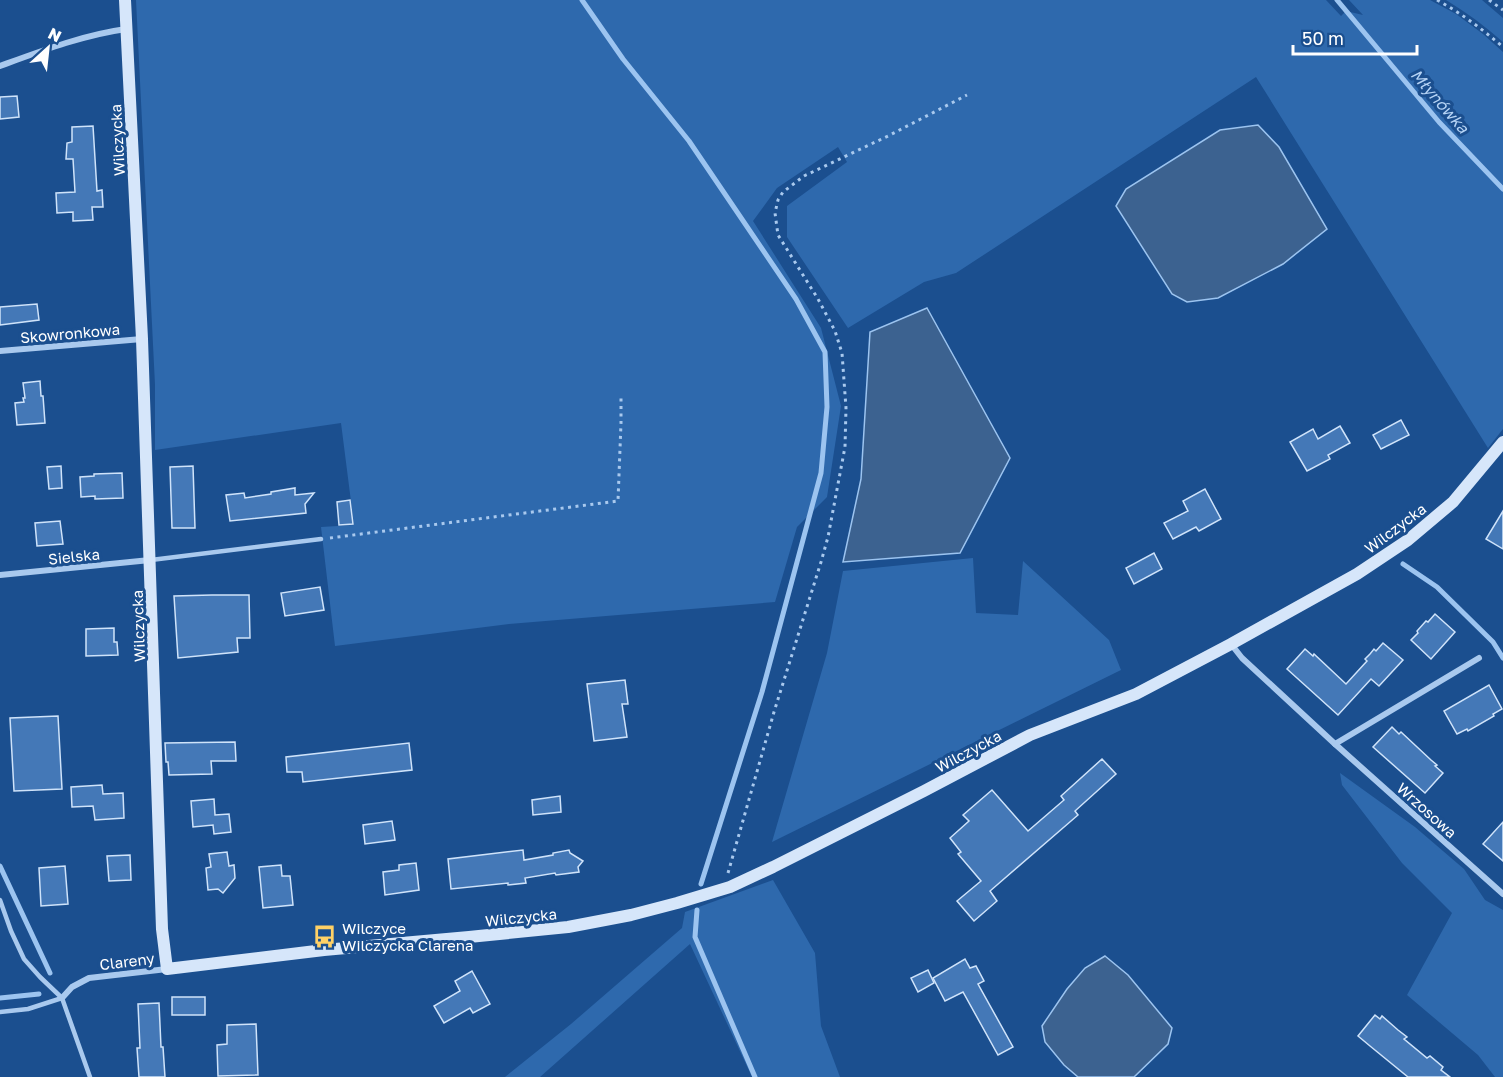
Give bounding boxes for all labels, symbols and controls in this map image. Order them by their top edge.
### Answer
north arrow [18,18,78,78]
scale bar [1293,18,1418,56]
text: N [45,23,65,46]
text: 50 m [1302,27,1344,49]
water label: Młynówka [1407,65,1474,138]
street label: Wilczycka [106,104,128,176]
street label: Skowronkowa [19,320,121,346]
street label: Wilczycka [1361,499,1429,557]
street label: Sielska [47,544,101,568]
street label: Wilczycka [128,590,148,662]
street label: Wilczycka [932,726,1004,776]
street label: Wrzosowa [1394,779,1460,841]
street label: Wilczycka [484,904,558,930]
place label: Wilczyce Wilczycka Clarena [342,919,473,954]
bus stop icon: Wilczyce Wilczycka Clarena [311,924,337,950]
street label: Clareny [99,949,156,973]

